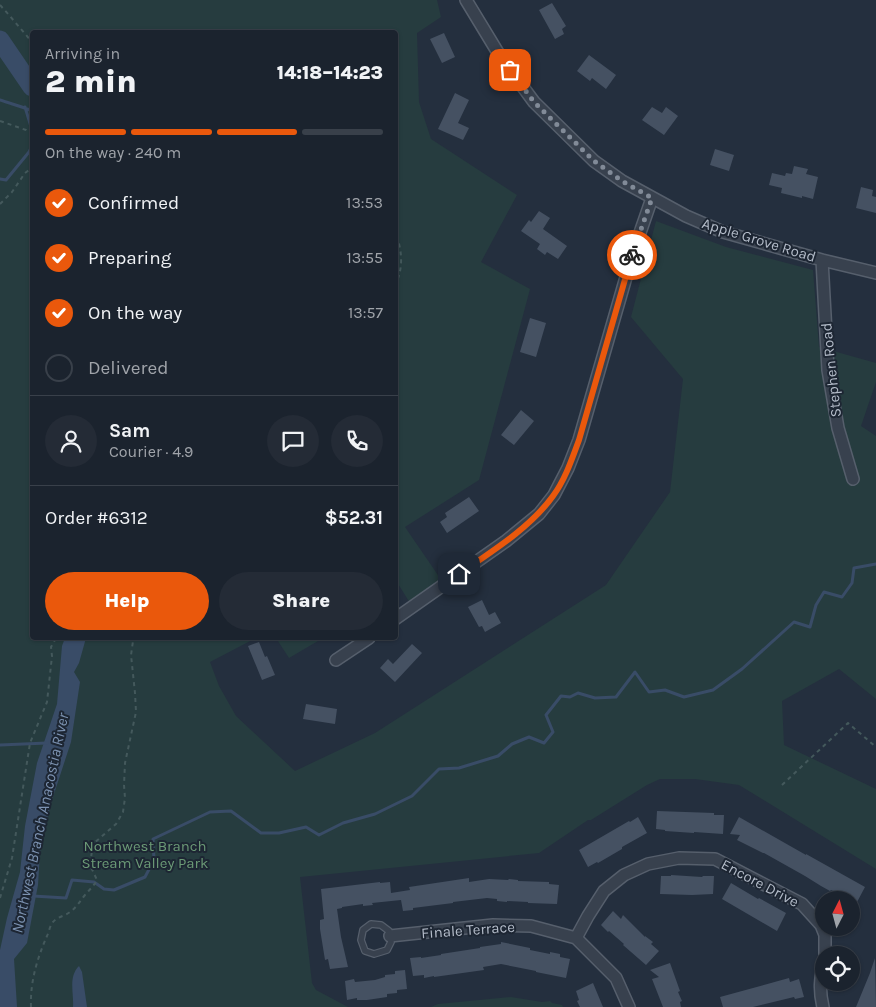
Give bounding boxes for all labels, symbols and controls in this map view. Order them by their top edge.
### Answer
text: Arriving in [45,44,120,63]
pin [489,49,531,91]
icon: bag [496,56,524,84]
text: 14:18–14:23 [277,62,383,84]
text: 2 min [45,63,137,100]
text: On the way · 240 m [45,143,181,162]
icon: check [45,189,73,217]
text: Confirmed [88,192,179,214]
text: 13:53 [346,193,383,212]
street label: Apple Grove Road [700,214,818,266]
courier [607,230,657,280]
icon: bike [618,241,646,269]
icon: check [45,244,73,272]
text: Preparing [88,247,171,269]
text: 13:55 [347,248,383,267]
icon: check [45,299,73,327]
text: On the way [88,302,182,324]
text: 13:57 [348,303,383,322]
street label: Stephen Road [817,322,845,418]
text: Delivered [88,357,168,379]
button: person [45,415,97,467]
button: chat [267,415,319,467]
button: phone [331,415,383,467]
text: Sam [109,420,150,442]
text: Courier · 4.9 [109,442,193,461]
text: Order #6312 [45,507,148,529]
text: $52.31 [325,507,383,529]
pin [438,553,480,595]
icon: home [445,560,473,588]
button: Help [45,572,209,630]
button: Share [219,572,383,630]
water label: Northwest Branch Anacostia River [7,711,73,935]
park label: Northwest Branch Stream Valley Park [82,837,208,872]
street label: Encore Drive [718,855,802,911]
north arrow [815,891,860,936]
map controls [815,891,860,991]
street label: Finale Terrace [421,918,515,942]
button: locate [815,946,860,991]

